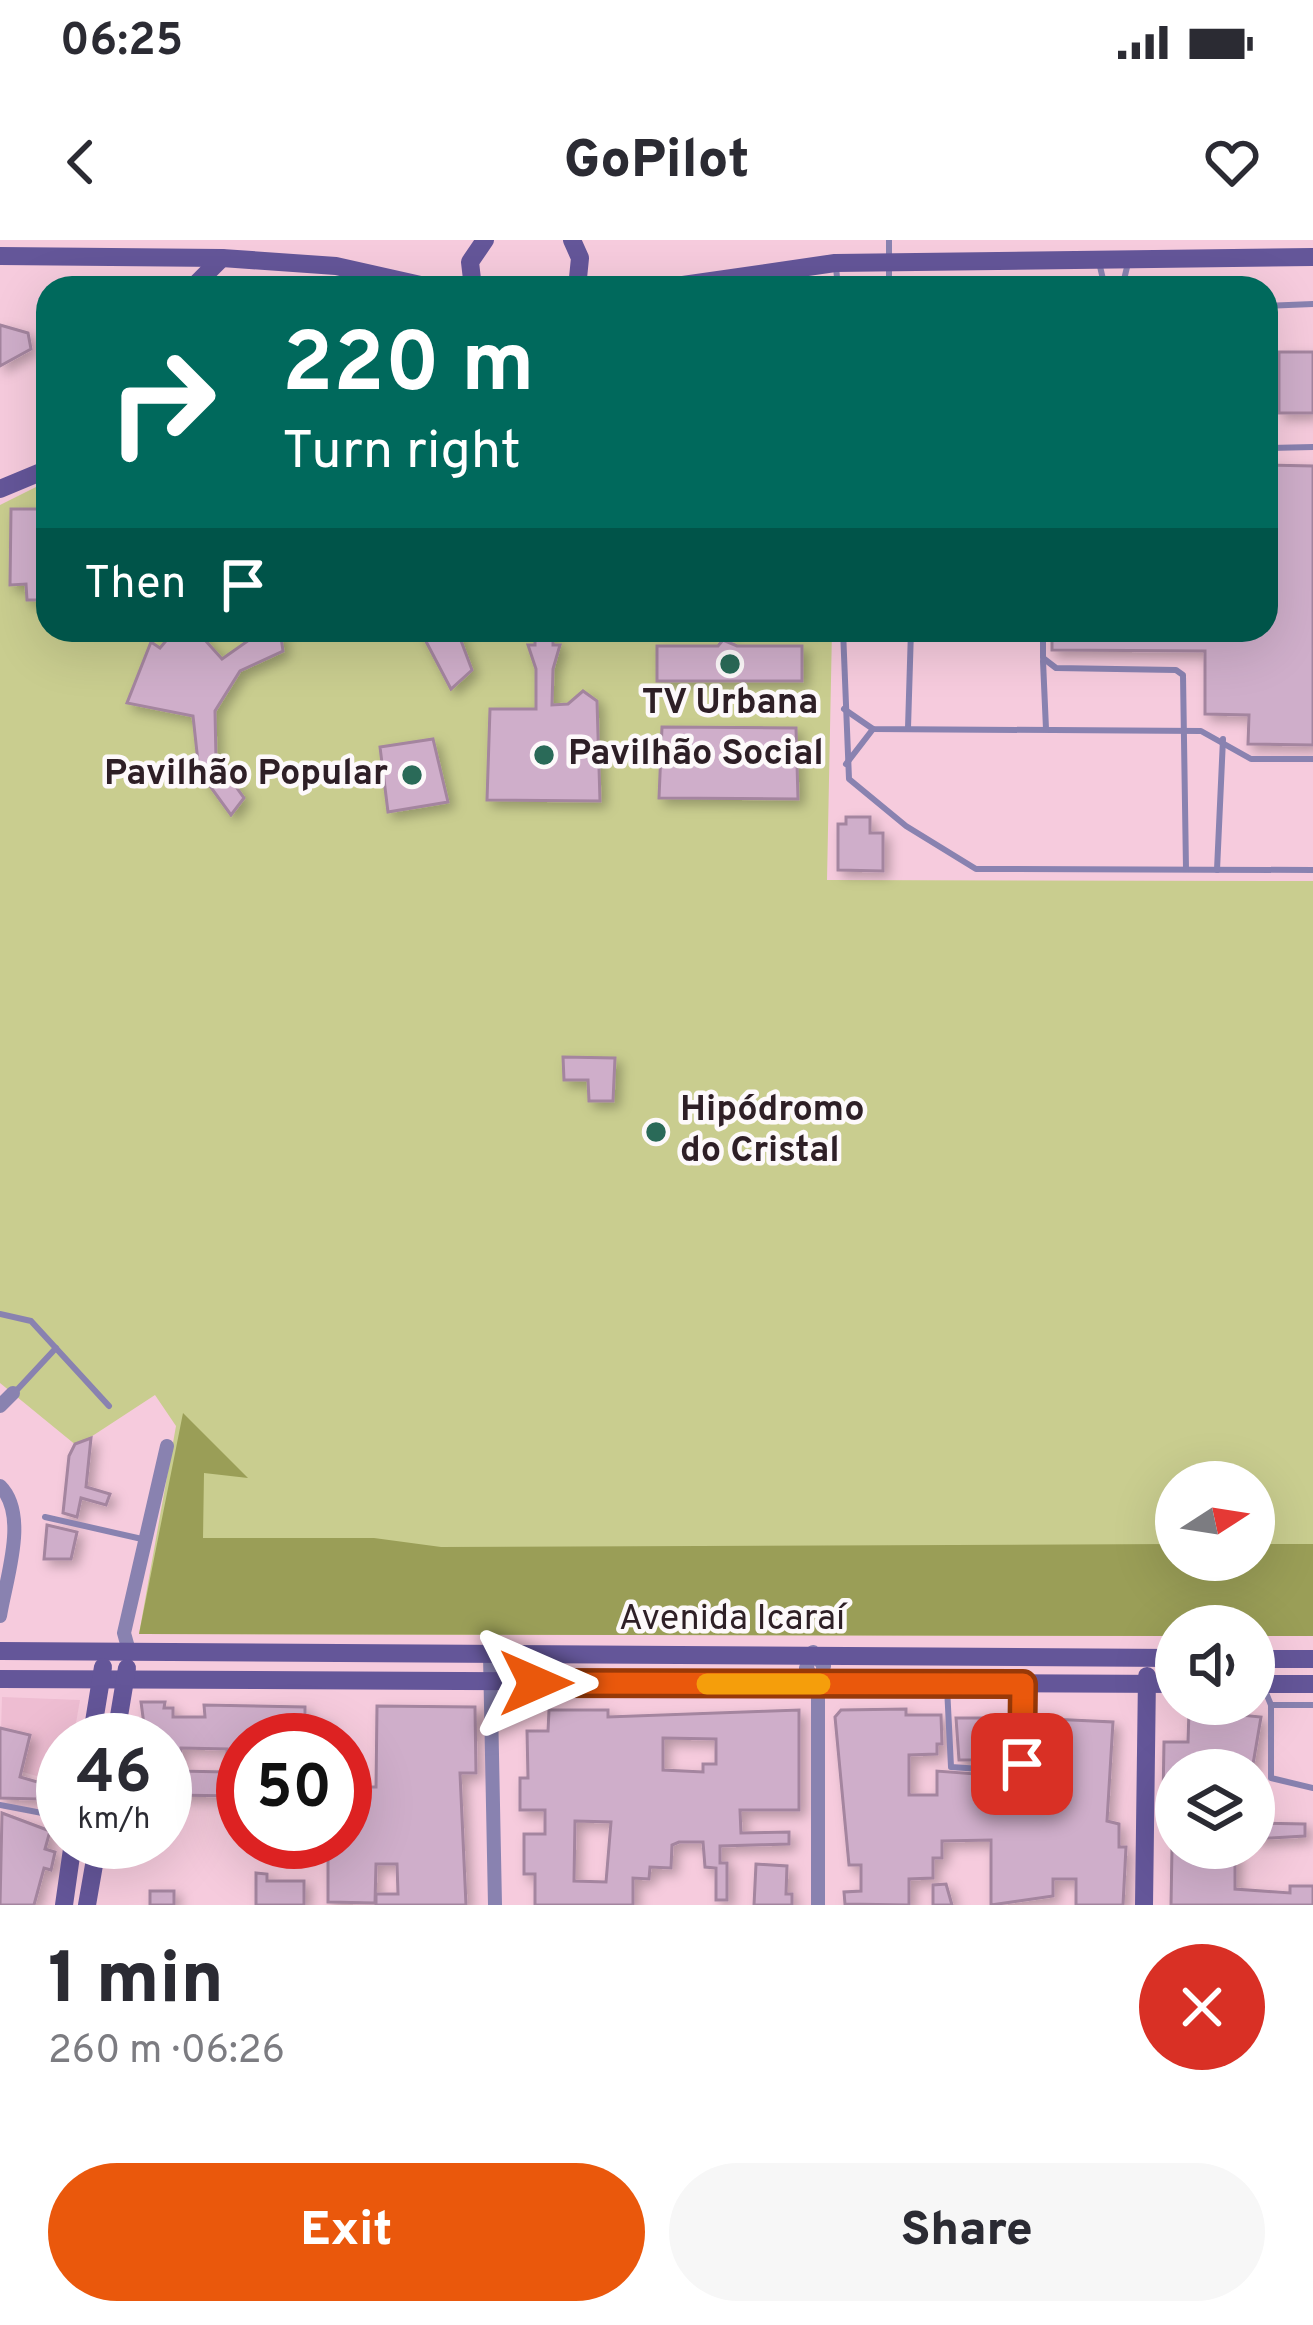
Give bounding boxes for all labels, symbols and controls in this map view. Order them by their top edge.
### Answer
text: 06:25 [60,14,183,71]
text: GoPilot [564,128,749,197]
icon: back [48,129,114,195]
icon: heart [1199,129,1265,195]
text: 220 m [282,315,535,421]
icon: right [84,324,240,480]
text: Turn right [282,419,521,488]
icon: arrive [210,552,276,618]
text: Then [84,557,186,614]
marker: TV Urbana [717,651,743,677]
place label: TV Urbana [642,681,818,727]
place label: Pavilhão Social [568,732,824,778]
marker: Pavilhão Social [531,742,557,768]
place label: Pavilhão Popular [104,752,388,798]
marker: Pavilhão Popular [399,762,425,788]
place label: Hipódromo do Cristal [680,1088,865,1175]
marker: Hipódromo do Cristal [643,1119,669,1145]
north arrow [1155,1461,1275,1581]
map controls [1155,1461,1275,1869]
street label: Avenida Icaraí [619,1597,848,1643]
button: sound [1155,1605,1275,1725]
position arrow [473,1620,599,1746]
speed limit sign: 50 [216,1713,372,1869]
pin [971,1713,1073,1815]
icon: arrive [989,1731,1055,1797]
text: 46 [76,1738,152,1814]
button: layers [1155,1749,1275,1869]
text: km/h [78,1802,150,1839]
text: 1 min [48,1937,224,2029]
button: close [1139,1944,1265,2070]
text: 260 m · 06:26 [48,2028,285,2077]
button: Exit [48,2163,645,2301]
button: Share [669,2163,1265,2301]

